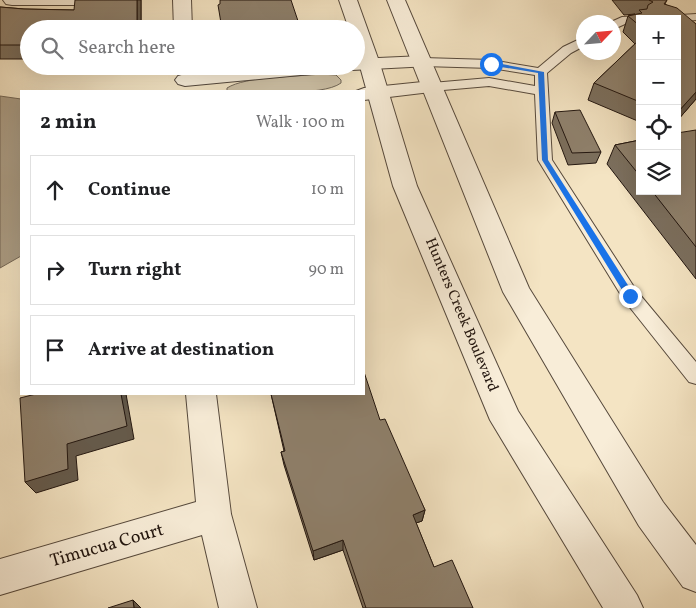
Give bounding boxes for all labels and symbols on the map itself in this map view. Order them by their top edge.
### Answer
north arrow [576,15,621,60]
route start [480,53,503,76]
street label: Hunters Creek Boulevard [419,235,503,395]
route end [619,285,642,308]
street label: Timucua Court [47,518,167,574]

